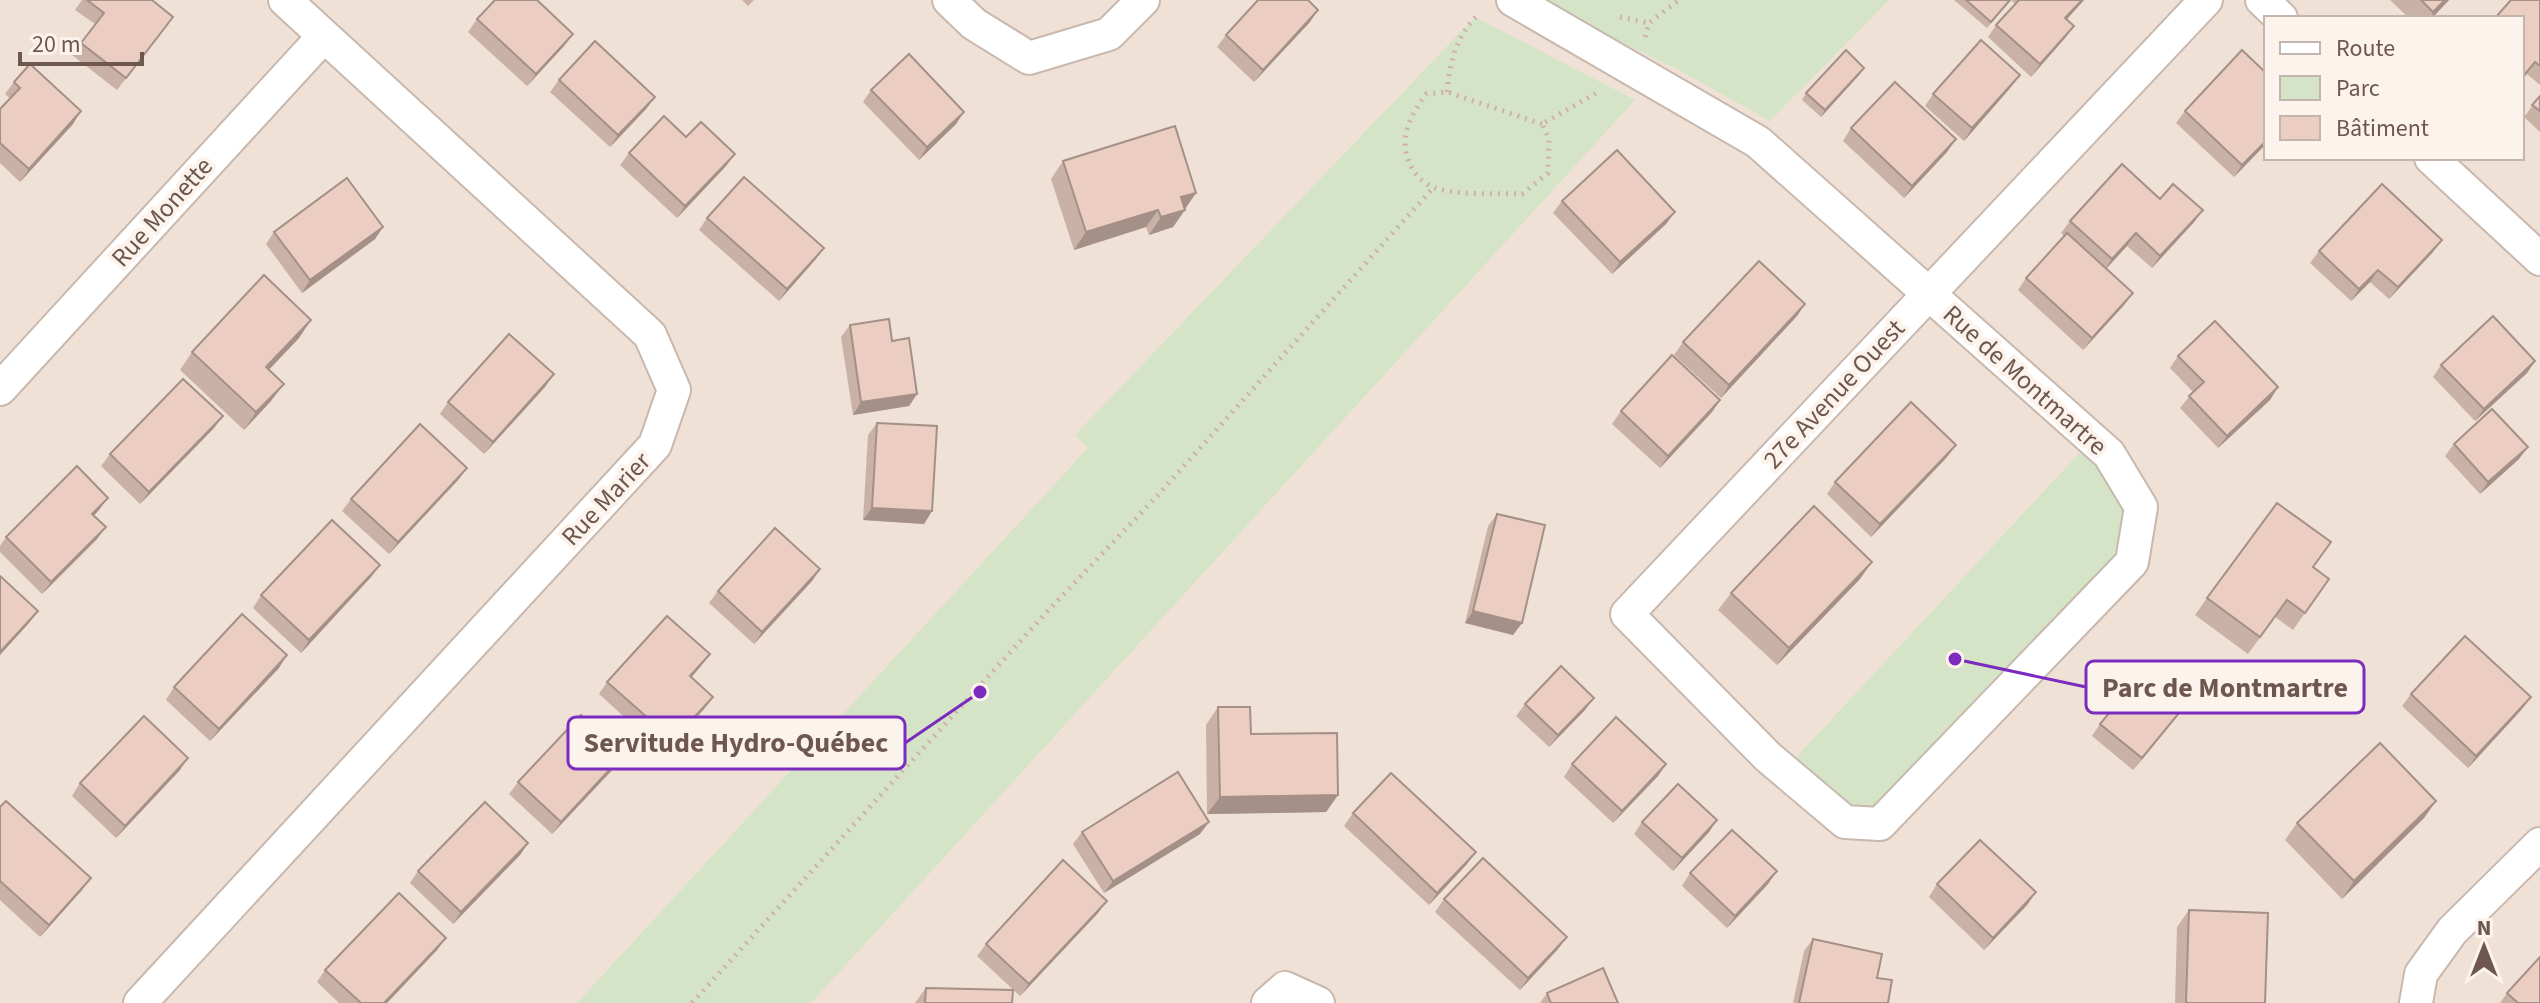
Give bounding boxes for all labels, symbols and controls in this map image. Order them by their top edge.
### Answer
scale bar [20,16,142,66]
legend [2264,16,2524,160]
text: 20 m [32,27,81,62]
text: Route [2336,31,2395,66]
text: Parc [2336,71,2380,106]
text: Bâtiment [2336,111,2429,146]
street label: Rue Monette [103,149,221,275]
street label: Rue de Montmartre [1935,296,2115,464]
street label: 27e Avenue Ouest [1755,311,1913,477]
street label: Rue Marier [553,443,660,554]
callout: Parc de Montmartre [2086,661,2364,713]
text: Parc de Montmartre [2102,668,2348,708]
callout: Servitude Hydro-Québec [568,717,905,769]
text: Servitude Hydro-Québec [584,723,888,763]
north arrow [2444,907,2524,987]
text: N [2477,912,2491,944]

